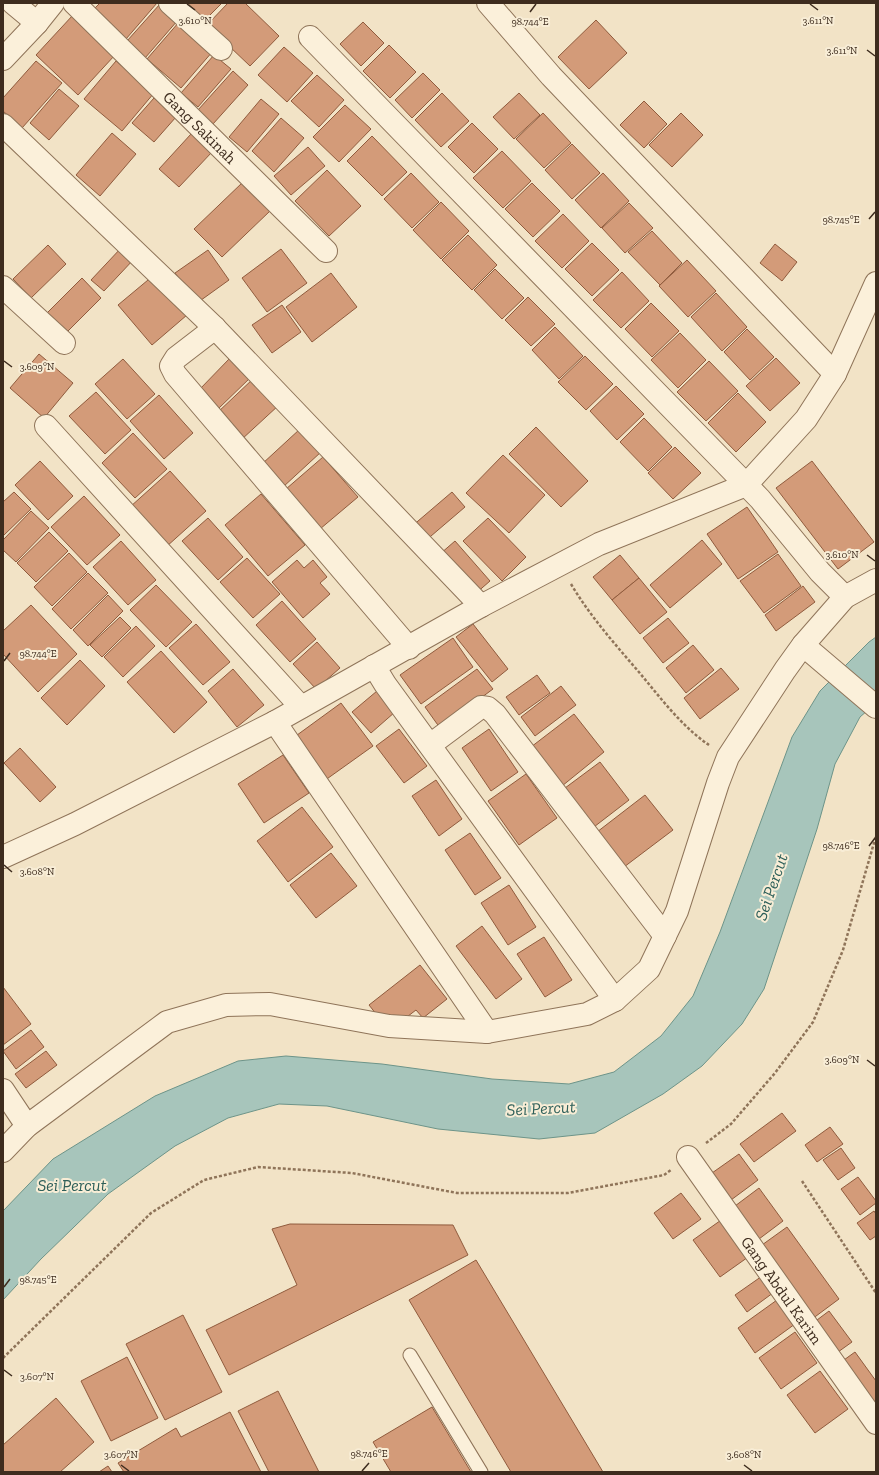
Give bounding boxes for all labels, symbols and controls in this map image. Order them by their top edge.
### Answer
text: 3.610°N [178,15,212,27]
text: 3.611°N [803,15,834,27]
text: 98.744°E [511,16,549,28]
text: 3.611°N [827,45,858,57]
street label: Gang Sakinah [160,87,241,167]
text: 98.745°E [822,214,860,226]
text: 3.609°N [20,361,55,373]
text: 3.610°N [825,549,859,561]
text: 98.744°E [19,648,57,660]
text: 98.746°E [822,840,860,852]
water label: Sei Percut [750,851,792,923]
text: 3.608°N [20,866,55,878]
text: 3.609°N [825,1054,860,1066]
water label: Sei Percut [506,1096,576,1120]
water label: Sei Percut [37,1175,107,1195]
street label: Gang Abdul Karim [738,1233,827,1348]
text: 98.745°E [19,1274,57,1286]
text: 3.607°N [20,1371,55,1383]
text: 98.746°E [350,1448,388,1460]
text: 3.607°N [104,1449,139,1461]
text: 3.608°N [727,1449,762,1461]

